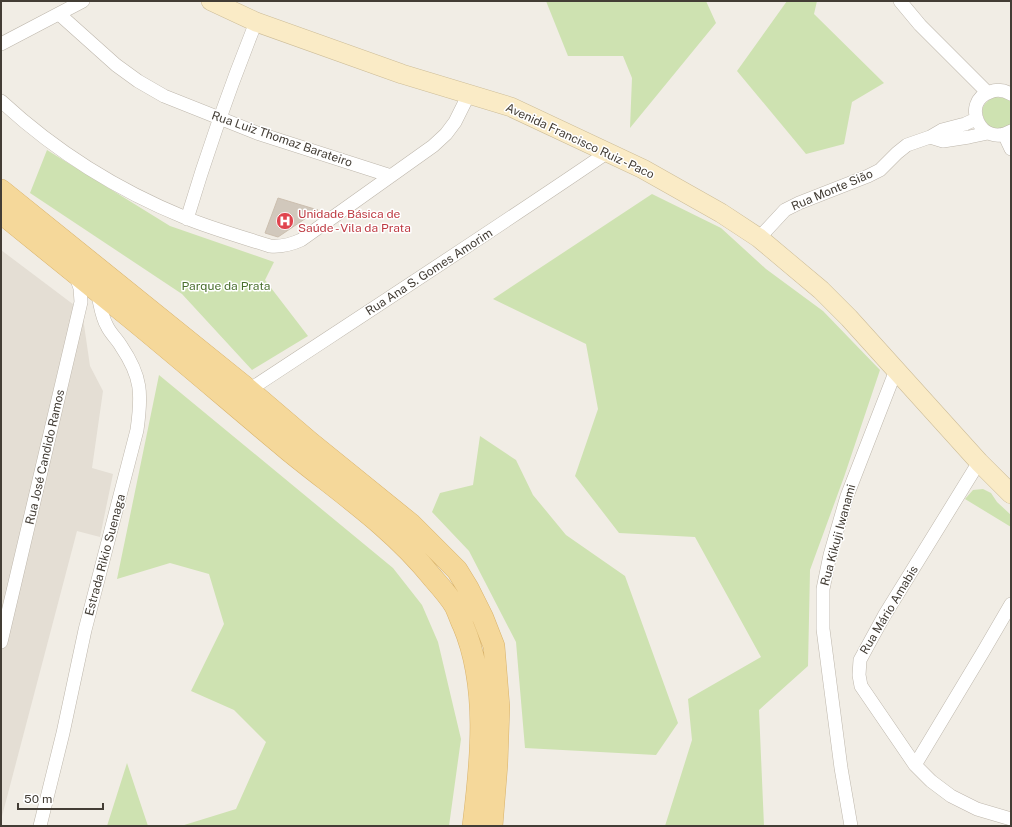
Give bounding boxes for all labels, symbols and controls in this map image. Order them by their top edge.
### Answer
street label: Avenida Francisco Ruiz - Paco [504,100,657,182]
street label: Rua Luiz Thomaz Barateiro [210,108,354,170]
street label: Rua Monte Sião [789,166,875,213]
place label: Unidade Básica de Saúde - Vila da Prata [298,207,411,235]
hospital icon: Unidade Básica de Saúde - Vila da Prata [275,211,295,231]
street label: Rua Ana S. Gomes Amorim [363,226,495,318]
park label: Parque da Prata [182,279,270,293]
street label: Rua José Candido Ramos [23,388,67,526]
street label: Rua Kikuji Iwanami [818,483,858,587]
street label: Estrada Rikio Suenaga [82,493,128,617]
street label: Rua Mário Amabis [857,563,921,657]
scale bar [18,785,103,811]
text: 50 m [24,792,52,806]

